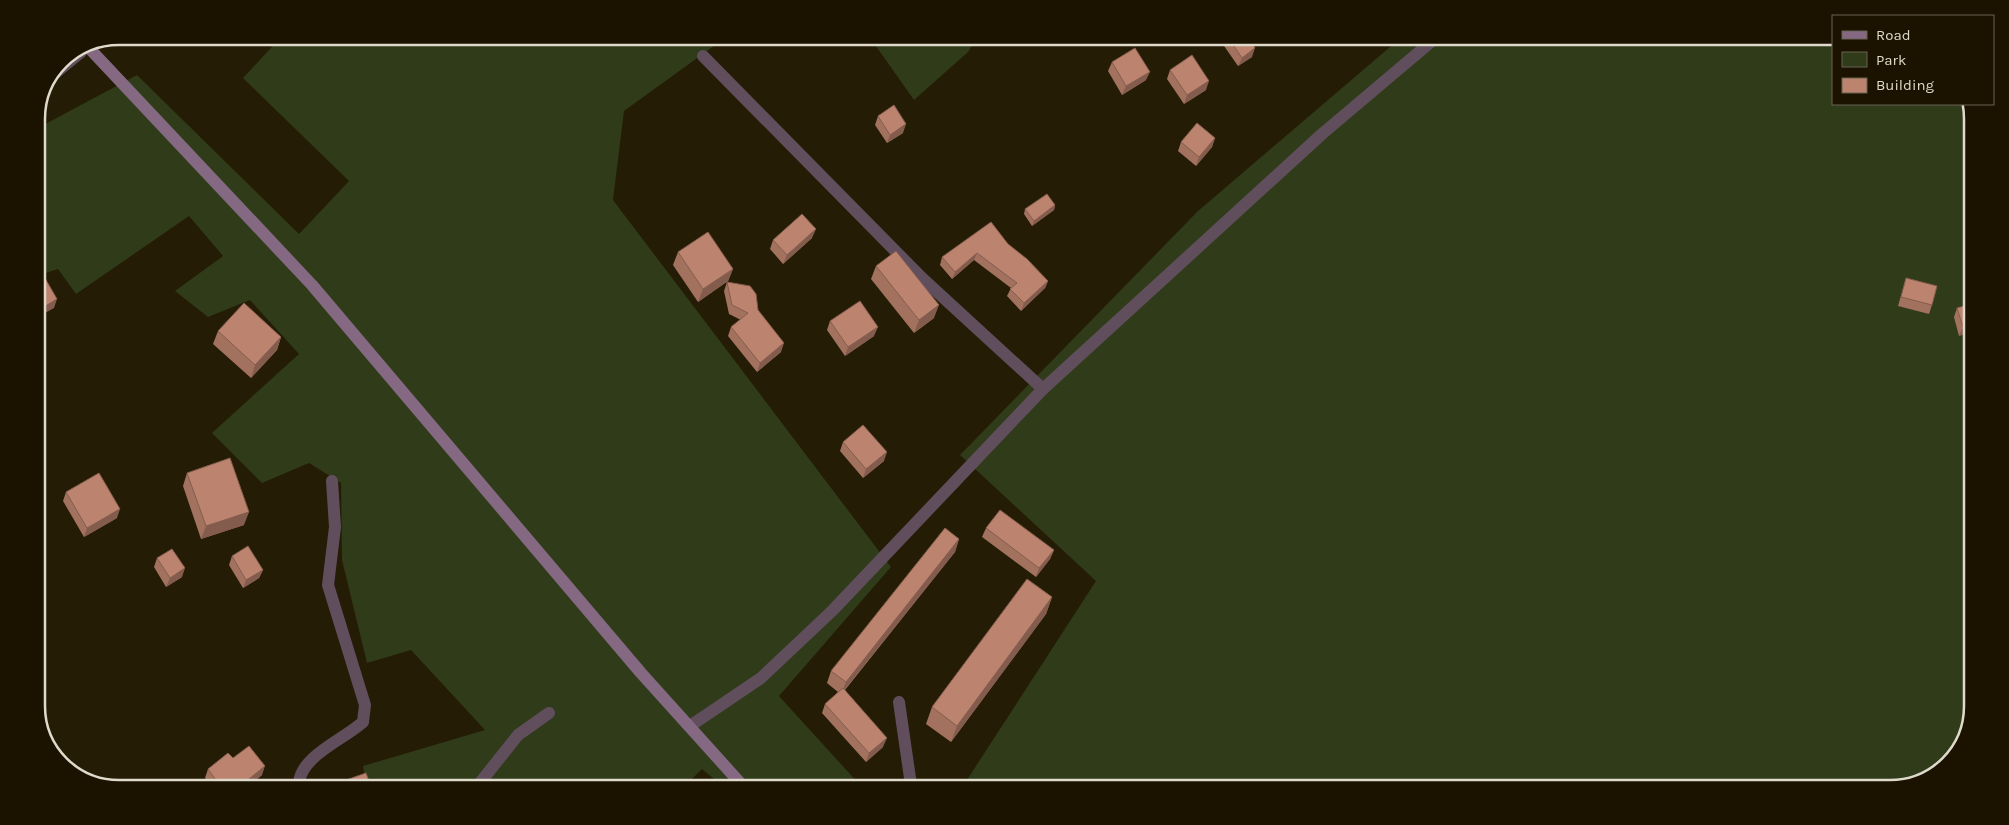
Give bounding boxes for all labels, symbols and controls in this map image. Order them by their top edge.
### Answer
legend [1832,15,1994,105]
text: Road [1876,26,1911,44]
text: Park [1876,51,1906,69]
text: Building [1876,76,1934,94]

